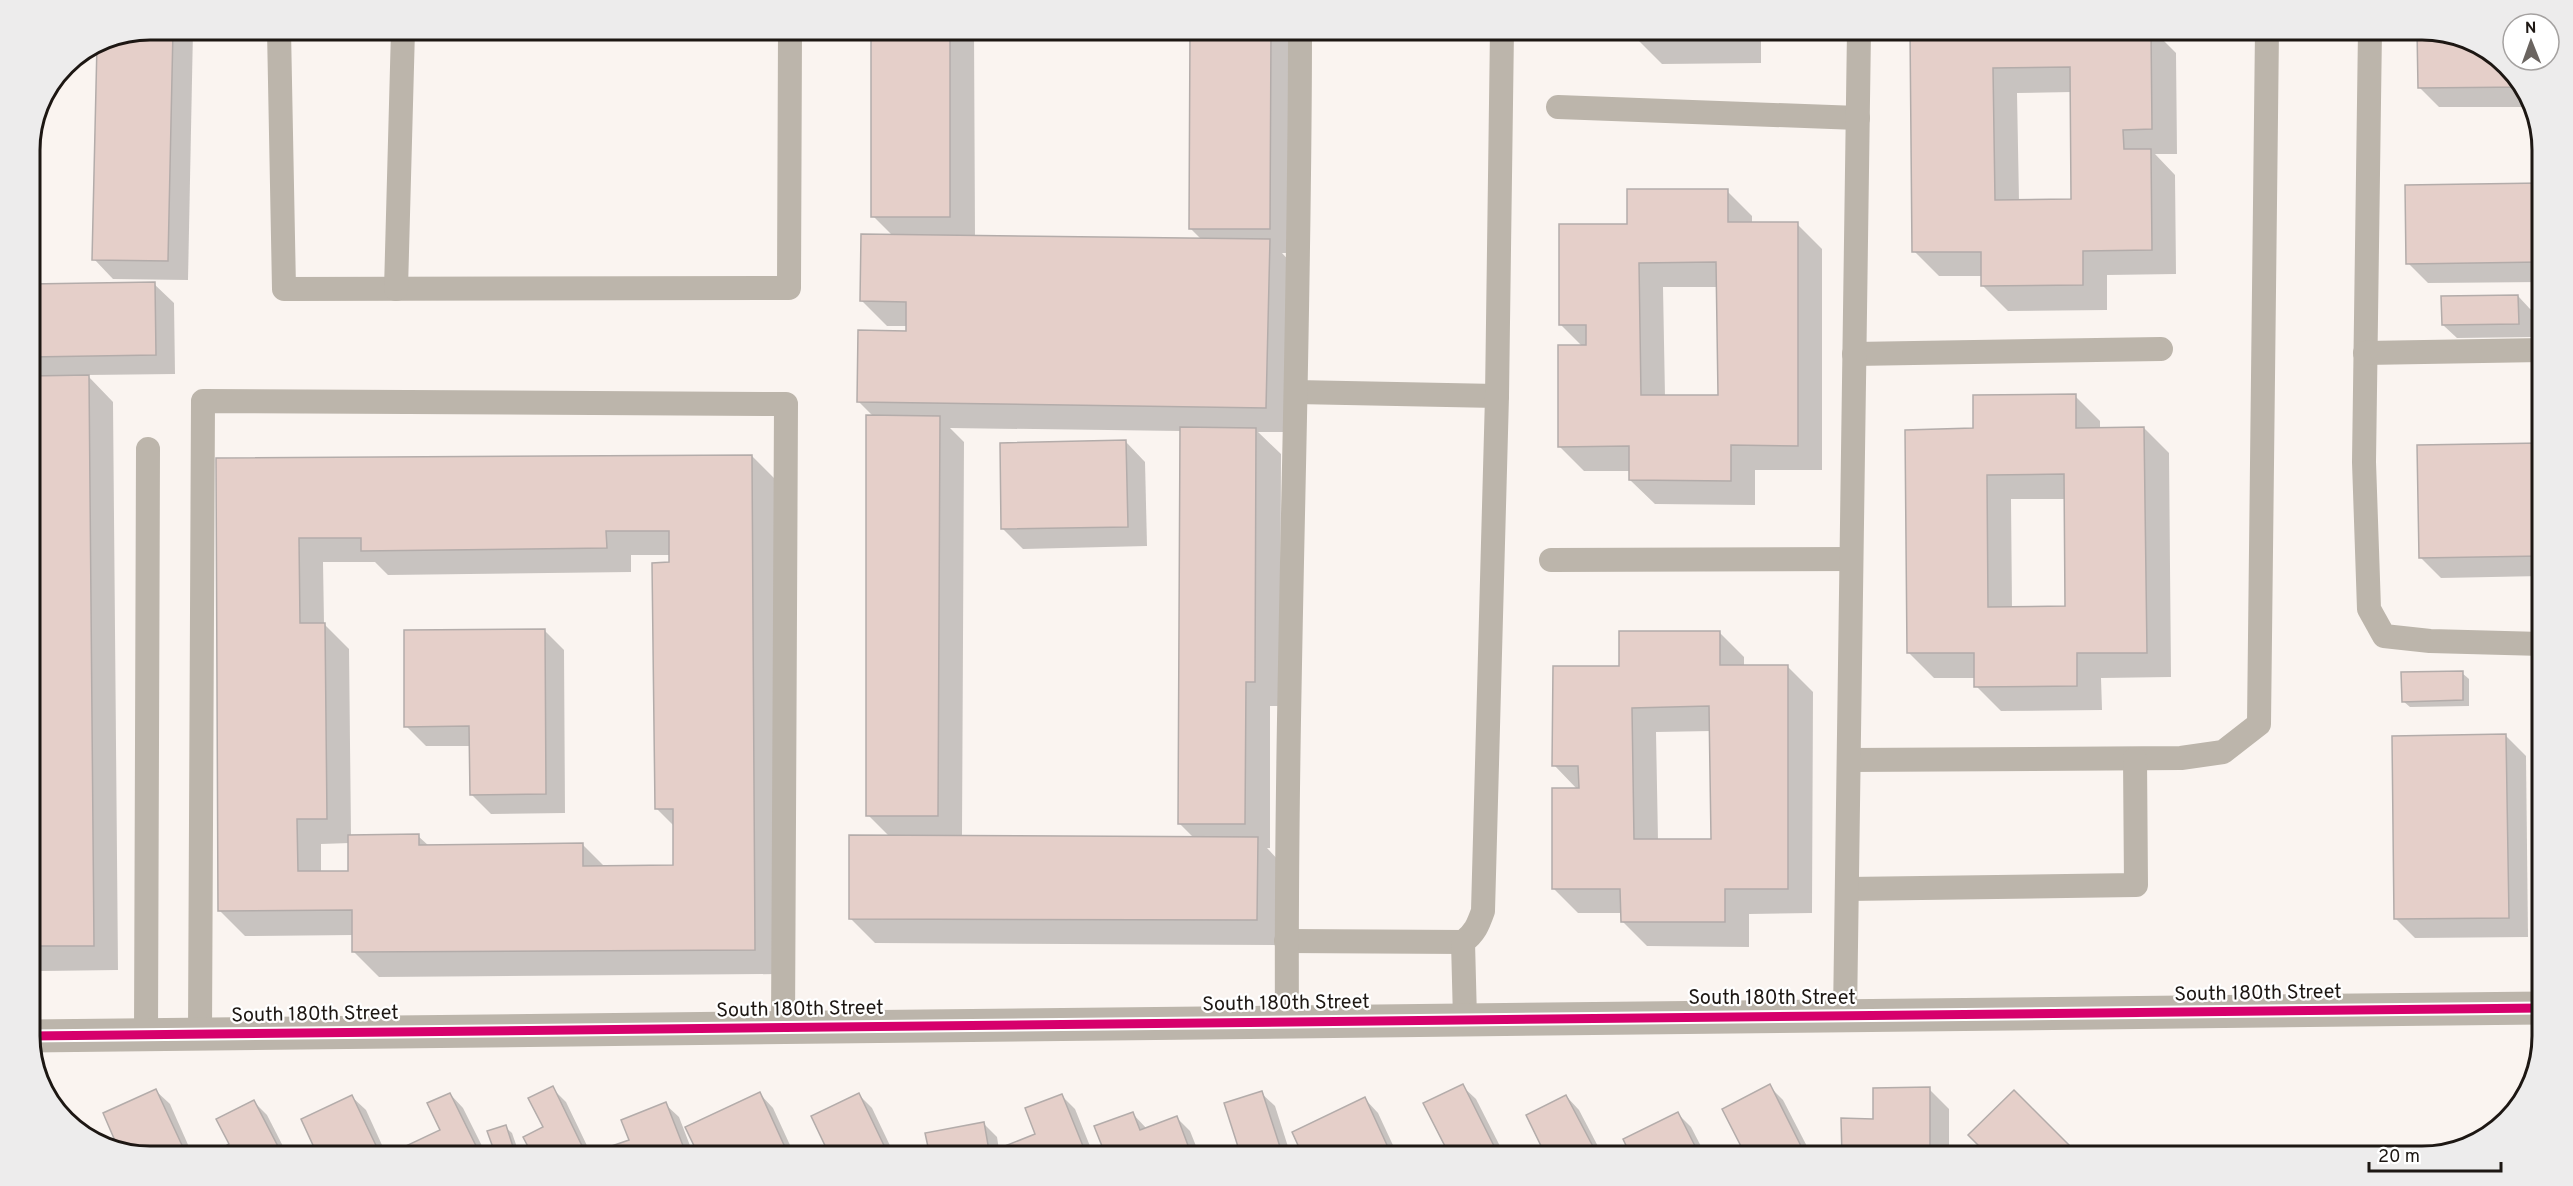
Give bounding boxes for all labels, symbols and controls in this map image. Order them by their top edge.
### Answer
north arrow [2501,12,2561,72]
text: N [2525,19,2537,39]
street label: South 180th Street [2174,980,2342,1008]
street label: South 180th Street [1688,986,1856,1012]
street label: South 180th Street [1202,990,1370,1018]
street label: South 180th Street [716,996,884,1024]
street label: South 180th Street [231,1001,399,1029]
scale bar [2369,1135,2501,1173]
text: 20 m [2378,1146,2420,1169]

